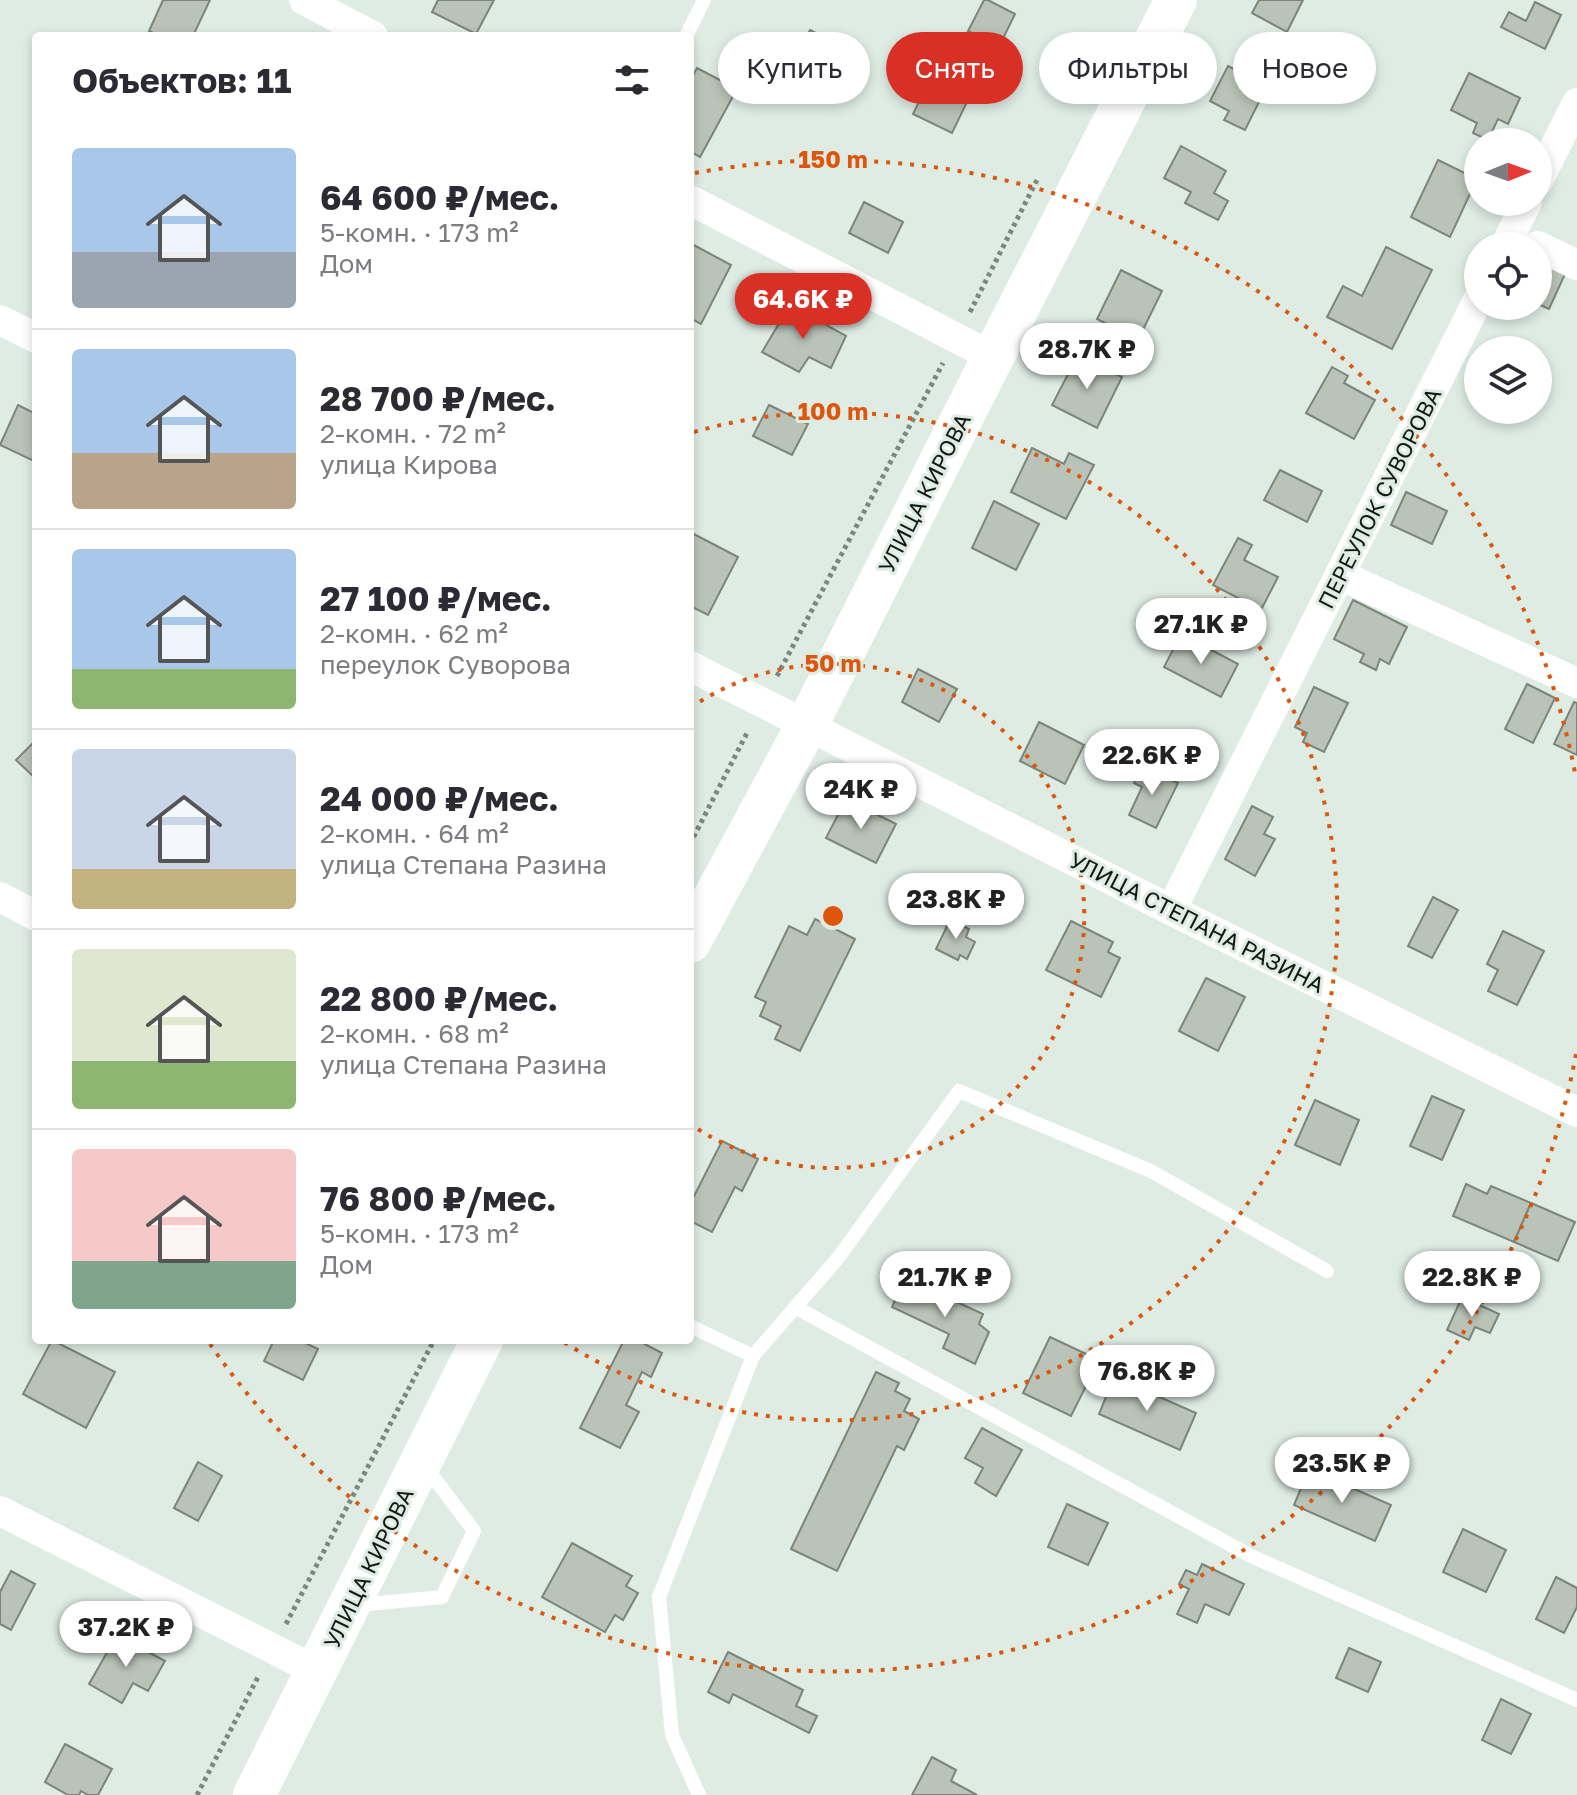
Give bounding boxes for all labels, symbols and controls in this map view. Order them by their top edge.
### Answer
chip: Купить [718,32,870,104]
chip: Снять [886,32,1023,104]
chip: Фильтры [1039,32,1217,104]
chip: Новое [1233,32,1376,104]
icon: filters [610,58,654,102]
text: Объектов: 11 [72,60,291,100]
north arrow [1464,128,1552,216]
map controls [1464,128,1552,424]
text: 150 m [798,144,868,173]
text: 64 600 ₽/мес. [320,177,559,217]
icon: home [136,180,232,276]
text: 5-комн. · 173 m² [320,217,519,248]
button: locate [1464,232,1552,320]
text: Дом [320,248,373,279]
pin: 64.6K ₽ [729,273,877,341]
text: 64.6K ₽ [753,283,853,314]
pin: 28.7K ₽ [1013,323,1161,391]
text: 28.7K ₽ [1038,333,1136,364]
button: layers [1464,336,1552,424]
text: 28 700 ₽/мес. [320,378,556,418]
icon: home [136,381,232,477]
street label: ПЕРЕУЛОК СУВОРОВА [1312,383,1447,613]
text: 100 m [798,396,868,425]
street label: УЛИЦА КИРОВА [872,408,976,577]
text: 2-комн. · 72 m² [320,418,506,449]
text: улица Кирова [320,449,498,480]
text: 27 100 ₽/мес. [320,578,552,618]
icon: home [136,581,232,677]
pin: 27.1K ₽ [1127,598,1275,666]
text: 27.1K ₽ [1154,608,1248,639]
text: 2-комн. · 62 m² [320,618,508,649]
text: 50 m [804,648,862,677]
text: переулок Суворова [320,649,571,680]
pin: 22.6K ₽ [1078,729,1226,797]
text: 22.6K ₽ [1102,739,1202,770]
pin: 24K ₽ [805,763,917,831]
text: 24K ₽ [823,773,899,804]
text: 24 000 ₽/мес. [320,778,559,818]
icon: home [136,781,232,877]
text: 2-комн. · 64 m² [320,818,509,849]
street label: УЛИЦА СТЕПАНА РАЗИНА [1065,846,1329,998]
text: улица Степана Разина [320,849,607,880]
pin: 23.8K ₽ [882,873,1030,941]
text: 23.8K ₽ [906,883,1006,914]
centre of rings [819,902,847,930]
text: 22 800 ₽/мес. [320,978,558,1018]
icon: home [136,981,232,1077]
text: 2-комн. · 68 m² [320,1018,509,1049]
text: улица Степана Разина [320,1049,607,1080]
text: 76 800 ₽/мес. [320,1178,557,1218]
icon: home [136,1181,232,1277]
text: 5-комн. · 173 m² [320,1218,519,1249]
text: Дом [320,1249,373,1280]
pin: 21.7K ₽ [871,1251,1019,1319]
pin: 22.8K ₽ [1398,1251,1546,1319]
text: 21.7K ₽ [898,1261,992,1292]
text: 22.8K ₽ [1422,1261,1522,1292]
pin: 76.8K ₽ [1073,1345,1221,1413]
text: 76.8K ₽ [1098,1355,1196,1386]
pin: 23.5K ₽ [1268,1437,1416,1505]
text: 23.5K ₽ [1293,1447,1391,1478]
street label: УЛИЦА КИРОВА [317,1483,419,1653]
pin: 37.2K ₽ [52,1601,200,1669]
text: 37.2K ₽ [77,1611,175,1642]

